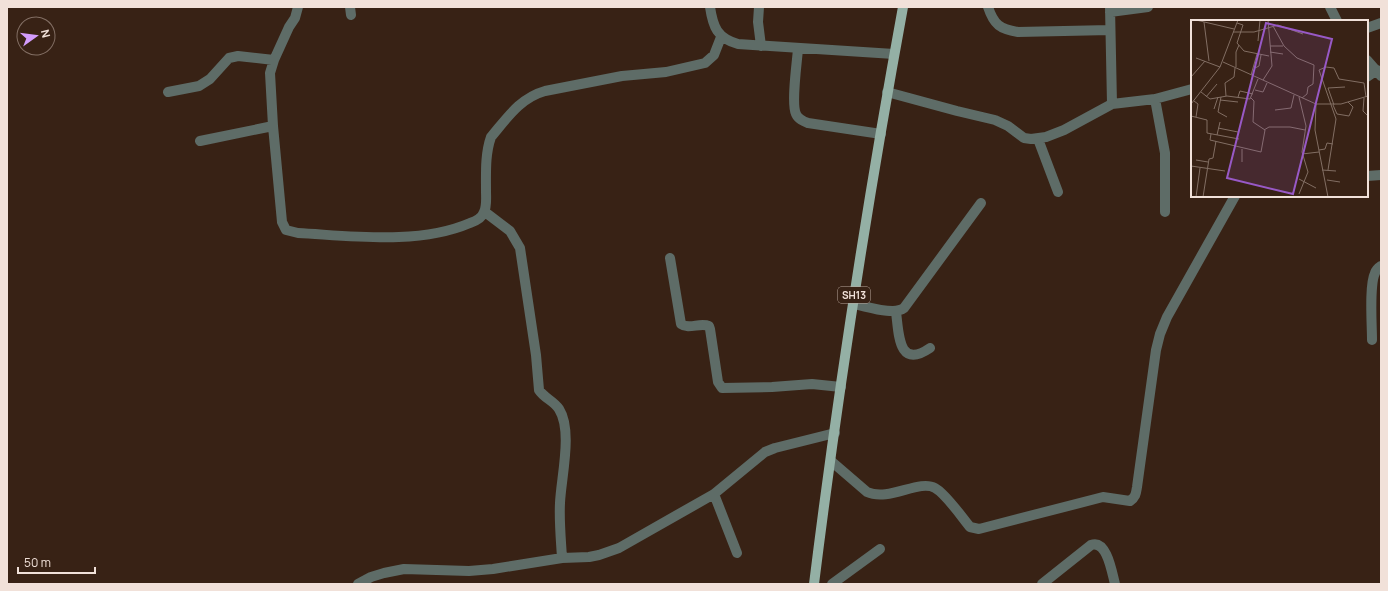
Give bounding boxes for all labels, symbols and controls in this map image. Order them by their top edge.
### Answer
north arrow [16,16,56,56]
inset map [1191,20,1368,197]
text: N [38,28,54,39]
road number: SH13 [838,287,870,303]
scale bar [18,549,95,575]
text: 50 m [24,554,51,571]

